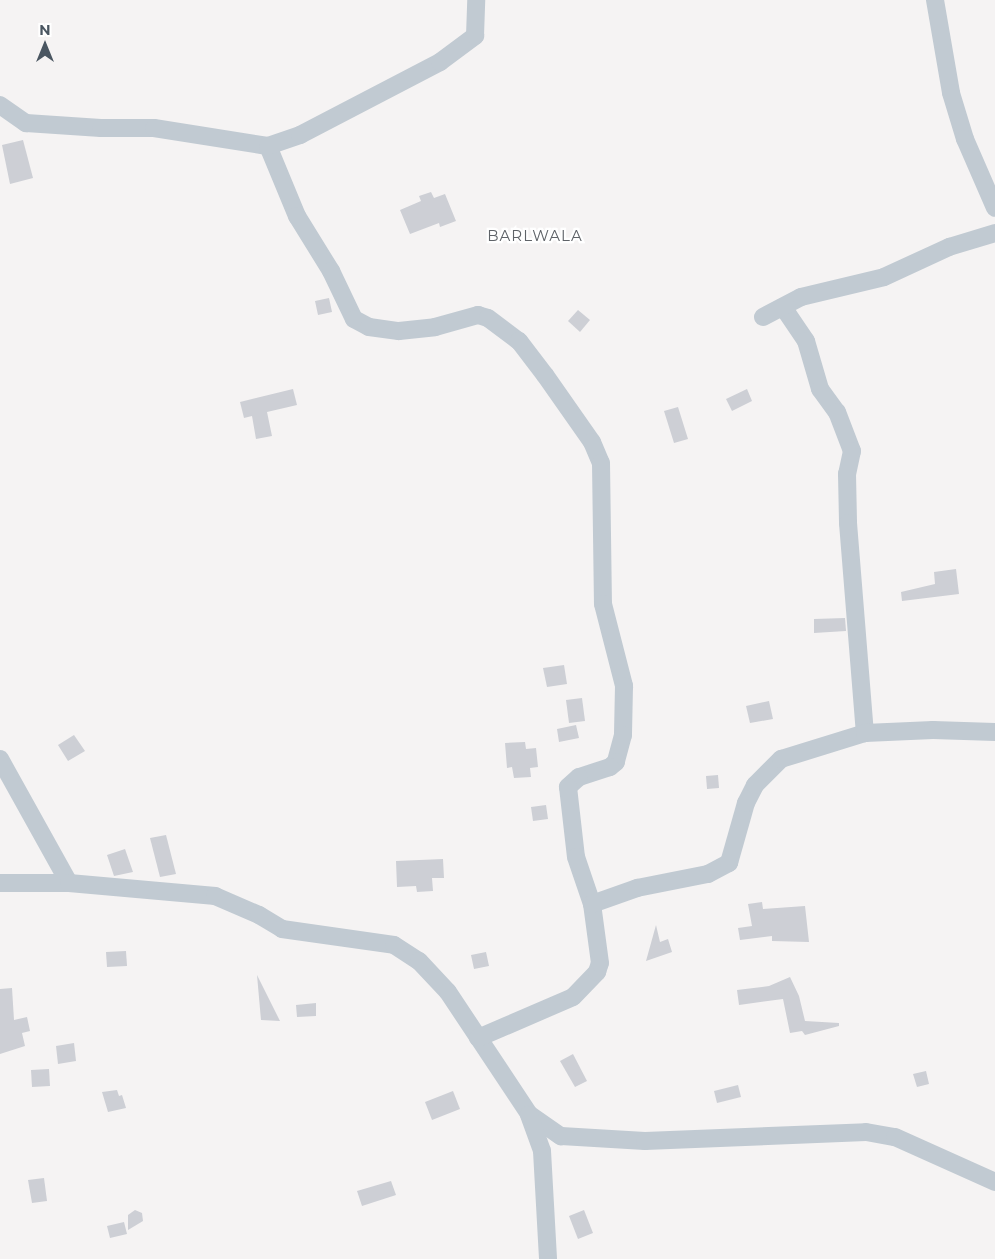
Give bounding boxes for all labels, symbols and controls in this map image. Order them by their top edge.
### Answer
north arrow [20,20,70,70]
text: N [39,21,51,39]
district label: BARLWALA [486,227,584,245]

